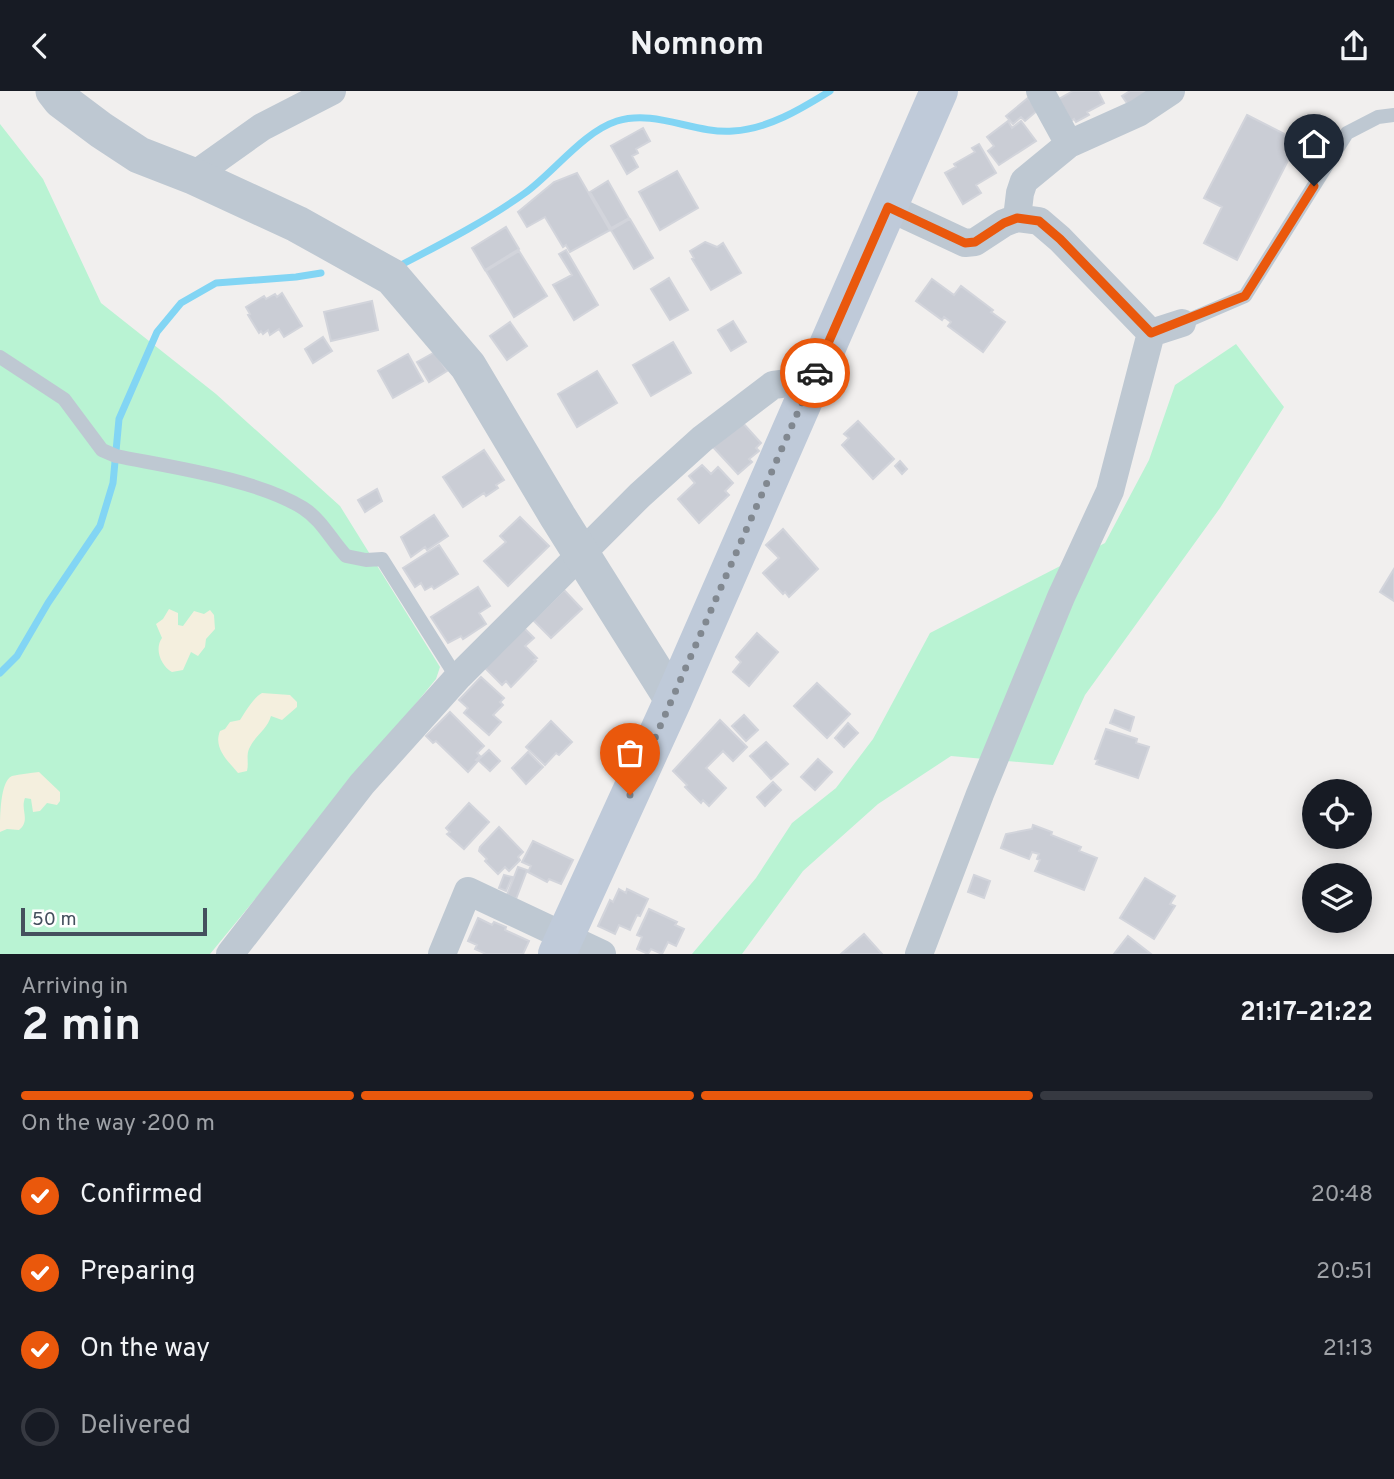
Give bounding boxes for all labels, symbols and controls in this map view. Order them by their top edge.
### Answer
text: Nomnom [630,26,764,66]
icon: back [21,27,59,65]
icon: share [1335,27,1373,65]
pin [1284,114,1344,186]
icon: home [1295,125,1333,163]
courier [780,338,850,408]
icon: car [796,354,834,392]
pin [600,723,660,795]
icon: bag [611,734,649,772]
map controls [1302,779,1372,933]
button: locate [1302,779,1372,849]
button: layers [1302,863,1372,933]
scale bar [21,905,206,937]
text: 50 m [32,908,77,932]
text: Arriving in [21,973,128,1002]
text: 21:17–21:22 [1240,997,1373,1030]
text: 2 min [21,998,141,1057]
text: On the way · 200 m [21,1110,215,1139]
icon: check [21,1177,59,1215]
text: Confirmed [80,1179,203,1212]
text: 20:48 [1311,1181,1373,1210]
icon: check [21,1254,59,1292]
text: Preparing [80,1256,195,1289]
text: 20:51 [1316,1258,1373,1287]
icon: check [21,1331,59,1369]
text: On the way [80,1333,210,1366]
text: 21:13 [1323,1335,1373,1364]
text: Delivered [80,1410,191,1443]

